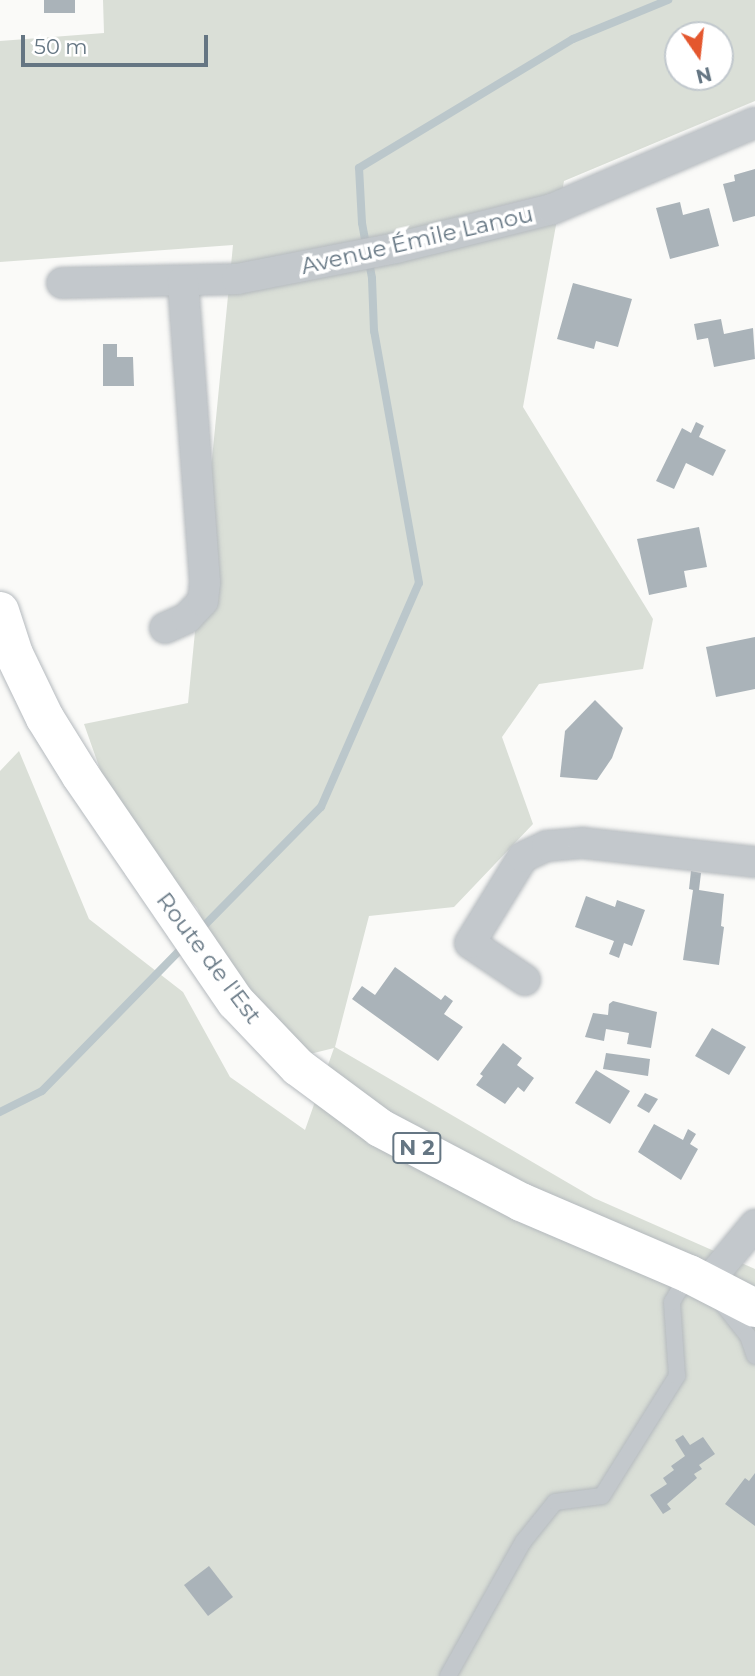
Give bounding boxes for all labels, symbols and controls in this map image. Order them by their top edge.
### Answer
scale bar [24,21,212,65]
north arrow [664,21,734,91]
text: 50 m [34,34,88,59]
text: N [693,62,714,88]
street label: Avenue Émile Lanou [298,200,536,280]
street label: Route de l'Est [151,887,267,1029]
road number: N 2 [391,1130,443,1166]

